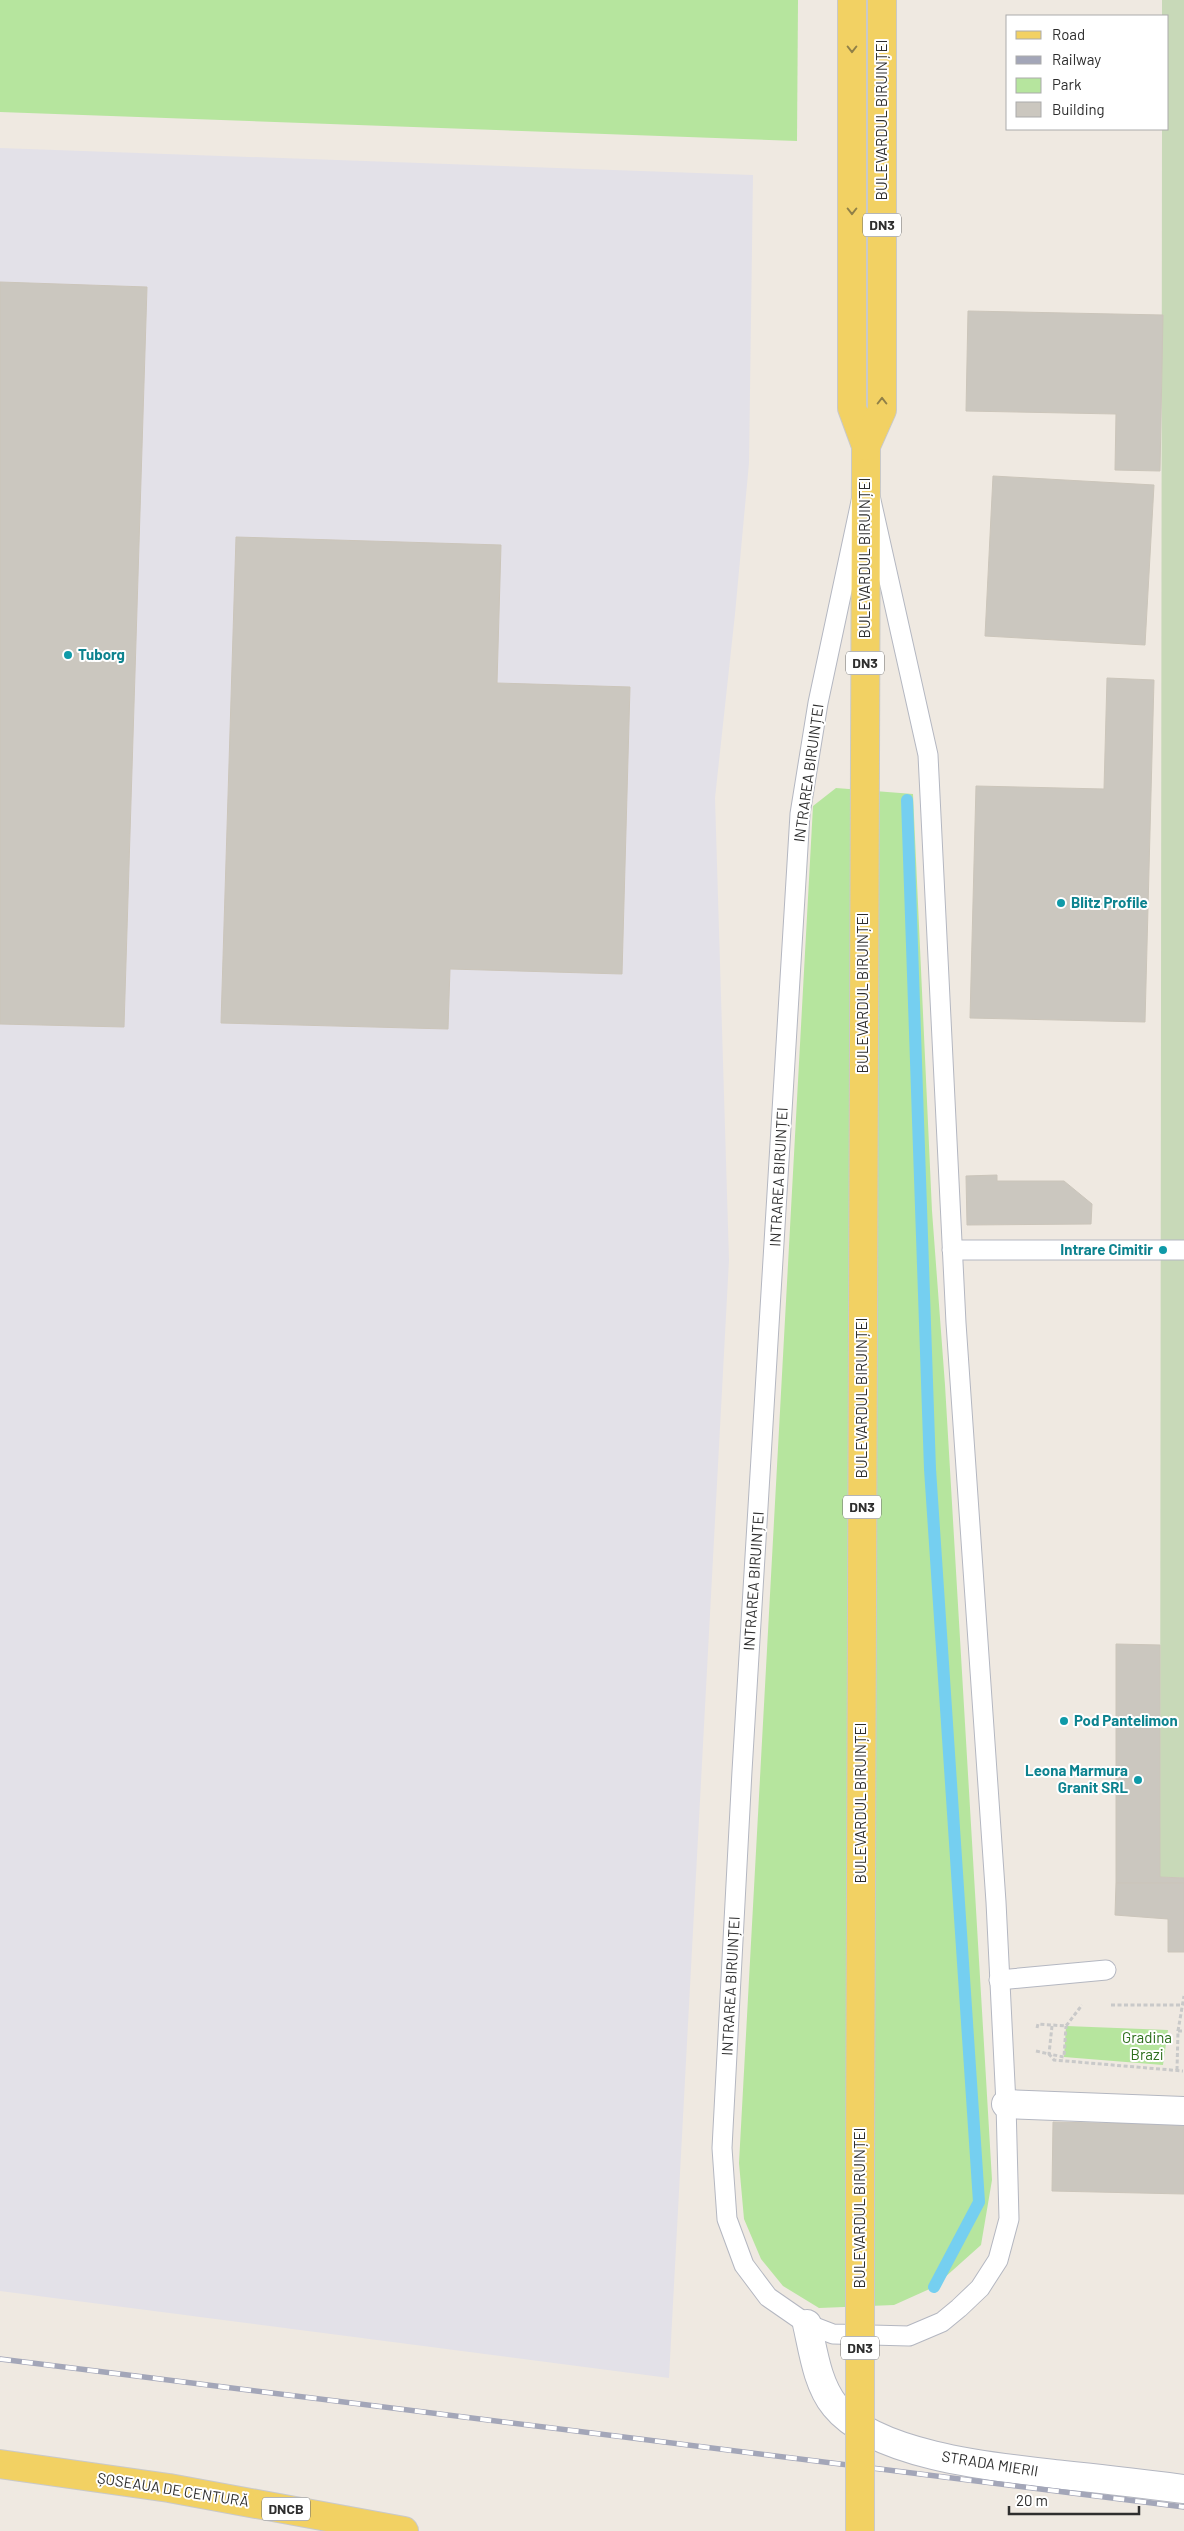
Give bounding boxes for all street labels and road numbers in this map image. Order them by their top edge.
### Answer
street label: BULEVARDUL BIRUINȚEI [872,40,890,200]
road number: DN3 [863,214,901,236]
street label: BULEVARDUL BIRUINȚEI [855,478,873,638]
road number: DN3 [846,651,884,674]
street label: INTRAREA BIRUINȚEI [789,703,827,843]
street label: BULEVARDUL BIRUINȚEI [853,913,871,1073]
street label: INTRAREA BIRUINȚEI [765,1107,791,1247]
street label: BULEVARDUL BIRUINȚEI [852,1318,870,1478]
road number: DN3 [843,1495,881,1518]
street label: INTRAREA BIRUINȚEI [739,1511,767,1651]
street label: BULEVARDUL BIRUINȚEI [851,1723,869,1883]
street label: INTRAREA BIRUINȚEI [717,1916,743,2056]
street label: BULEVARDUL BIRUINȚEI [850,2128,868,2288]
road number: DN3 [841,2336,879,2360]
street label: STRADA MIERII [941,2446,1040,2480]
street label: ȘOSEAUA DE CENTURĂ [96,2468,250,2510]
road number: DNCB [262,2498,310,2520]

